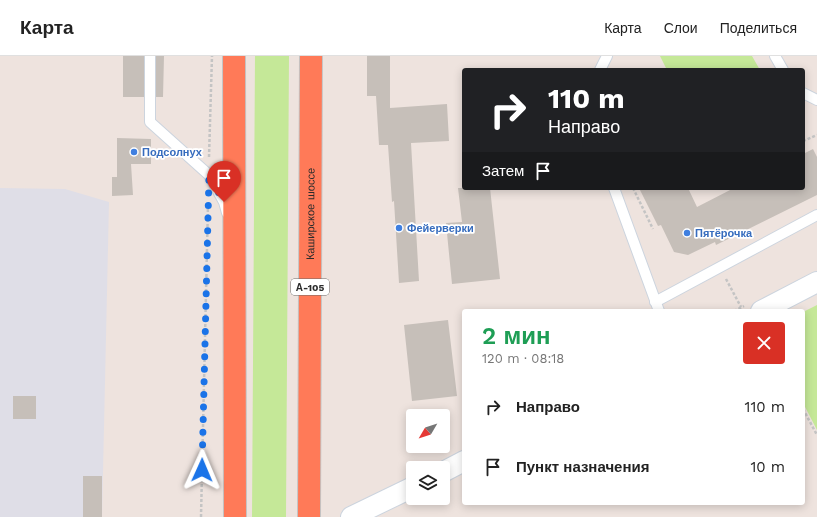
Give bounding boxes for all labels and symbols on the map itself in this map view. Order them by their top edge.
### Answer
place label: Подсолнух [142,146,203,159]
marker: Подсолнух [129,147,139,157]
pin [207,161,241,202]
street label: Каширское шоссе [304,168,318,260]
place label: Фейерверки [407,222,474,235]
marker: Фейерверки [394,223,404,233]
place label: Пятёрочка [695,227,753,240]
marker: Пятёрочка [682,228,692,238]
road number: А-105 [291,279,329,295]
north arrow [406,409,450,453]
position arrow [181,449,223,491]

